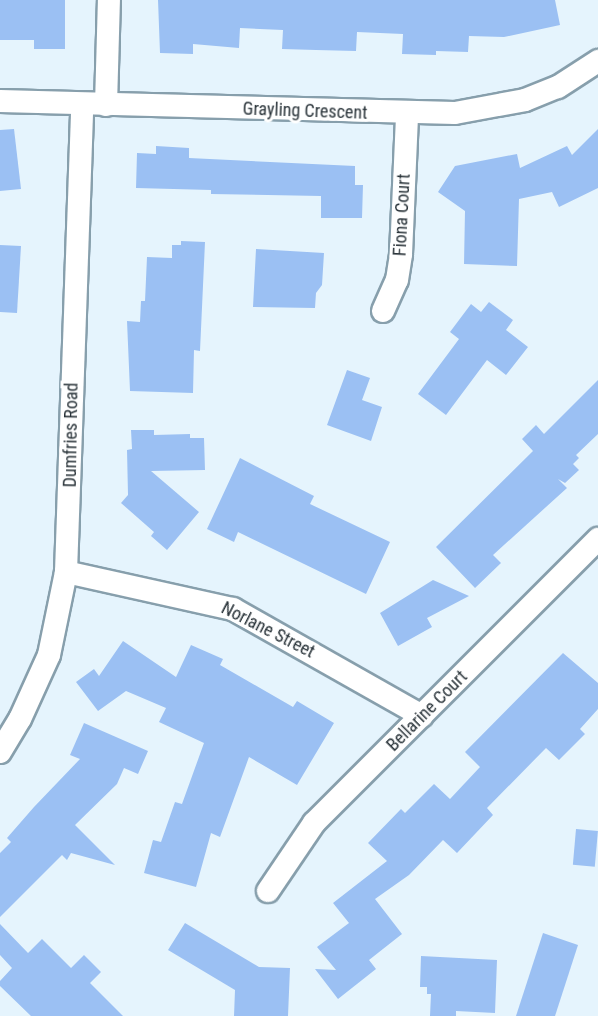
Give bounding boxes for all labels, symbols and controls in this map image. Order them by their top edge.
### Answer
street label: Grayling Crescent [242,98,368,124]
street label: Fiona Court [389,173,415,257]
street label: Dumfries Road [59,382,83,488]
street label: Norlane Street [218,597,318,663]
street label: Bellarine Court [382,666,472,756]

